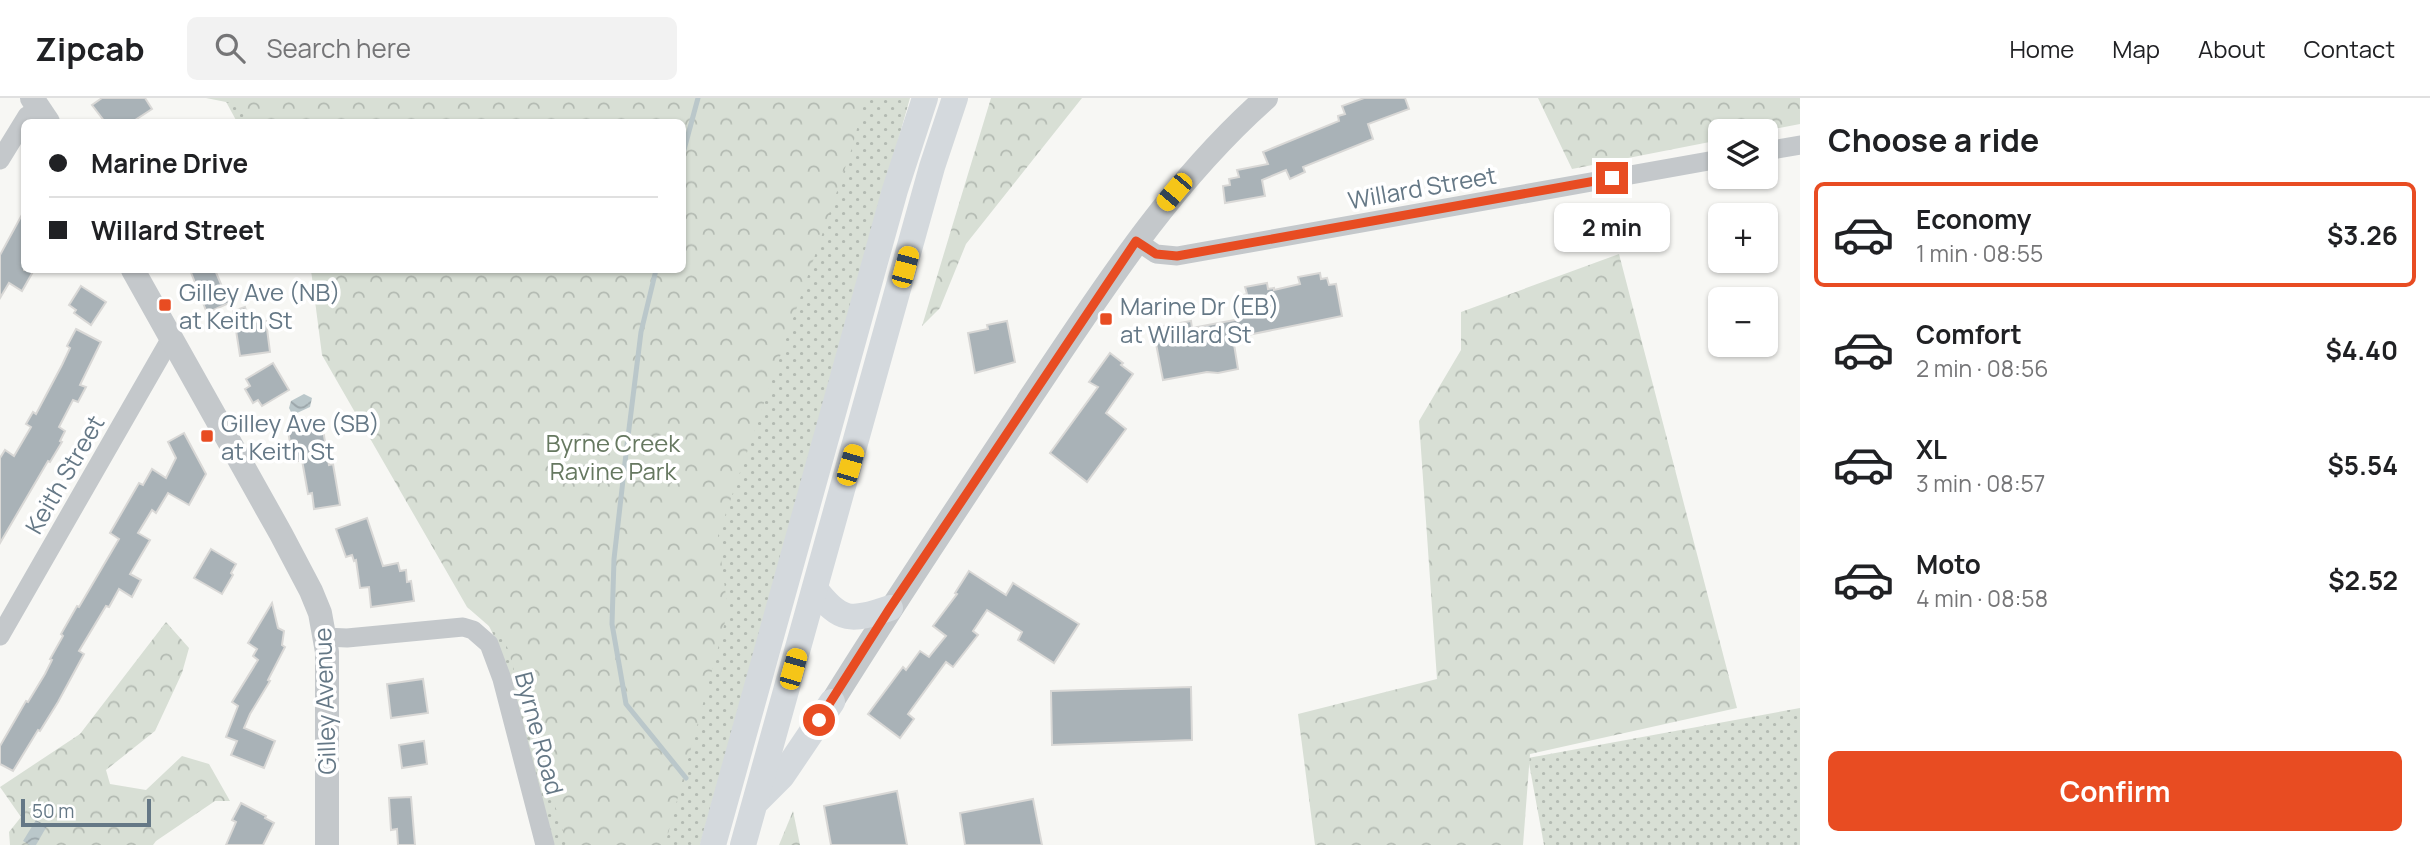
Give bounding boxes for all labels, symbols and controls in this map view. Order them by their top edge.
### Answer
search box [187,17,677,80]
text: Zipcab [35,26,145,71]
icon: search [211,29,249,67]
text: Search here [267,30,411,66]
text: Home [2009,32,2074,65]
text: Map [2112,32,2160,65]
text: About [2198,32,2266,65]
text: Contact [2304,32,2395,65]
text: Choose a ride [1828,118,2039,162]
map controls [1708,119,1778,357]
button: layers [1708,119,1778,189]
text: Marine Drive [91,145,248,181]
street label: Willard Street [1345,158,1499,216]
route end [1596,162,1628,194]
car [1153,169,1196,215]
text: Economy [1916,201,2031,237]
callout: 2 min [1554,202,1670,252]
button: + [1708,203,1778,273]
icon: car [1832,203,1895,266]
text: 2 min [1582,211,1642,243]
text: Willard Street [91,212,265,248]
text: $3.26 [2327,217,2398,253]
text: 1 min · 08:55 [1916,237,2043,269]
car [890,244,921,290]
place label: Gilley Ave (NB) at Keith St [179,275,340,336]
button: − [1708,287,1778,357]
place label: Marine Dr (EB) at Willard St [1120,289,1279,350]
marker: Gilley Ave (NB) at Keith St [157,297,173,313]
marker: Marine Dr (EB) at Willard St [1098,311,1114,327]
text: Comfort [1916,316,2022,352]
icon: car [1832,318,1895,381]
text: $4.40 [2326,332,2398,368]
text: 2 min · 08:56 [1916,352,2048,384]
place label: Gilley Ave (SB) at Keith St [221,406,380,467]
street label: Keith Street [17,409,111,539]
park label: Byrne Creek Ravine Park [546,426,681,487]
marker: Gilley Ave (SB) at Keith St [199,428,215,444]
text: XL [1916,431,1947,467]
icon: car [1832,433,1895,496]
car [835,442,866,488]
text: $5.54 [2327,447,2398,483]
text: 3 min · 08:57 [1916,467,2045,499]
text: Moto [1916,546,1981,582]
icon: car [1832,548,1895,611]
text: $2.52 [2328,562,2398,598]
text: 4 min · 08:58 [1916,582,2048,614]
street label: Gilley Avenue [305,627,343,775]
car [778,646,809,692]
street label: Byrne Road [508,668,572,798]
route start [803,704,835,736]
button: Confirm [1828,751,2402,831]
scale bar [21,796,150,828]
text: 50 m [32,798,74,824]

